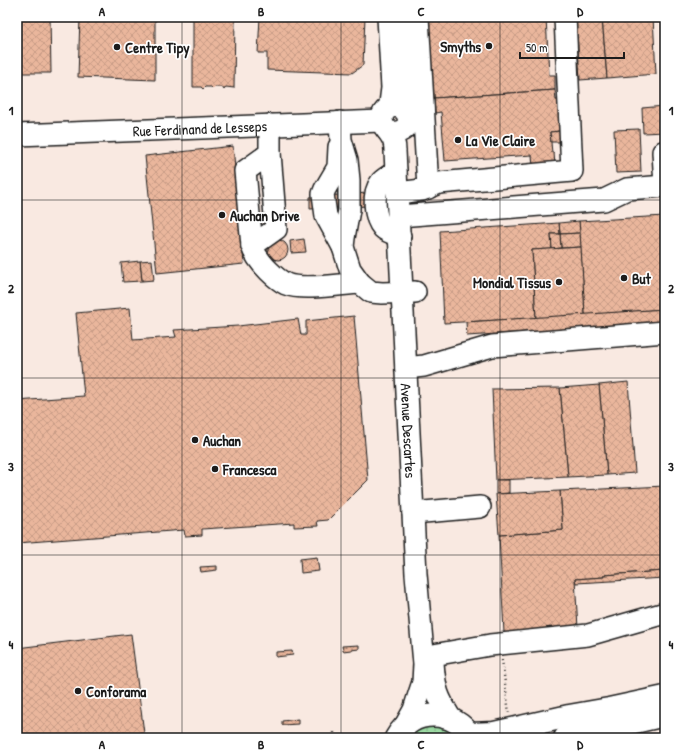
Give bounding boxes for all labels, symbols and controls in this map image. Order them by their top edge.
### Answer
text: A [99,2,106,20]
text: B [258,2,265,20]
text: C [417,2,425,20]
text: D [577,2,584,20]
scale bar [520,34,624,60]
place label: Smyths [440,36,481,58]
place label: Centre Tipy [125,37,190,59]
text: 50 m [526,39,547,56]
marker: Smyths [484,41,494,51]
marker: Centre Tipy [112,42,122,52]
text: 1 [9,101,14,119]
text: 1 [669,101,674,119]
street label: Rue Ferdinand de Lesseps [132,115,268,141]
place label: La Vie Claire [466,130,535,151]
marker: La Vie Claire [453,135,463,145]
place label: Auchan Drive [230,205,300,226]
marker: Auchan Drive [217,210,227,220]
place label: But [632,268,652,289]
place label: Mondial Tissus [473,272,551,293]
marker: But [619,273,629,283]
marker: Mondial Tissus [554,277,564,287]
text: 2 [8,279,15,297]
text: 2 [668,279,675,297]
street label: Avenue Descartes [396,383,422,479]
place label: Auchan [203,430,241,451]
marker: Auchan [190,435,200,445]
text: 3 [8,457,14,475]
text: 3 [668,457,674,475]
place label: Francesca [222,459,276,480]
marker: Francesca [210,464,220,474]
text: 4 [9,635,14,653]
text: 4 [669,635,674,653]
place label: Conforama [86,681,146,702]
marker: Conforama [73,686,83,696]
text: A [99,735,106,753]
text: B [258,735,265,753]
text: C [417,735,425,753]
text: D [577,735,584,753]

